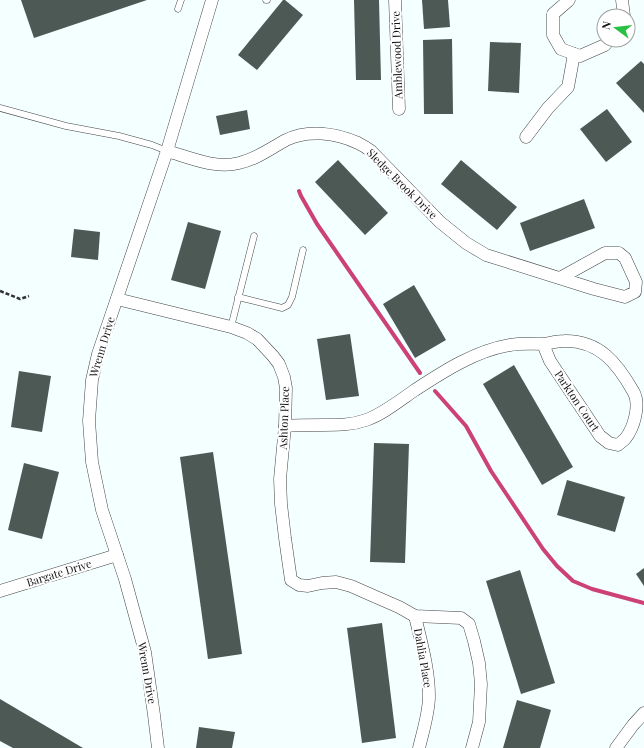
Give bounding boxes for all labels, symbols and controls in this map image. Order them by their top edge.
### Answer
north arrow [596,8,636,48]
street label: Amblewood Drive [387,10,406,100]
text: N [598,19,614,31]
street label: Sledge Brook Drive [364,145,441,222]
street label: Wrenn Drive [85,314,118,380]
street label: Parkton Court [551,367,603,434]
street label: Ashton Place [275,386,292,451]
street label: Bargate Drive [24,555,94,590]
street label: Dahlia Place [411,627,436,689]
street label: Wrenn Drive [135,640,160,705]

